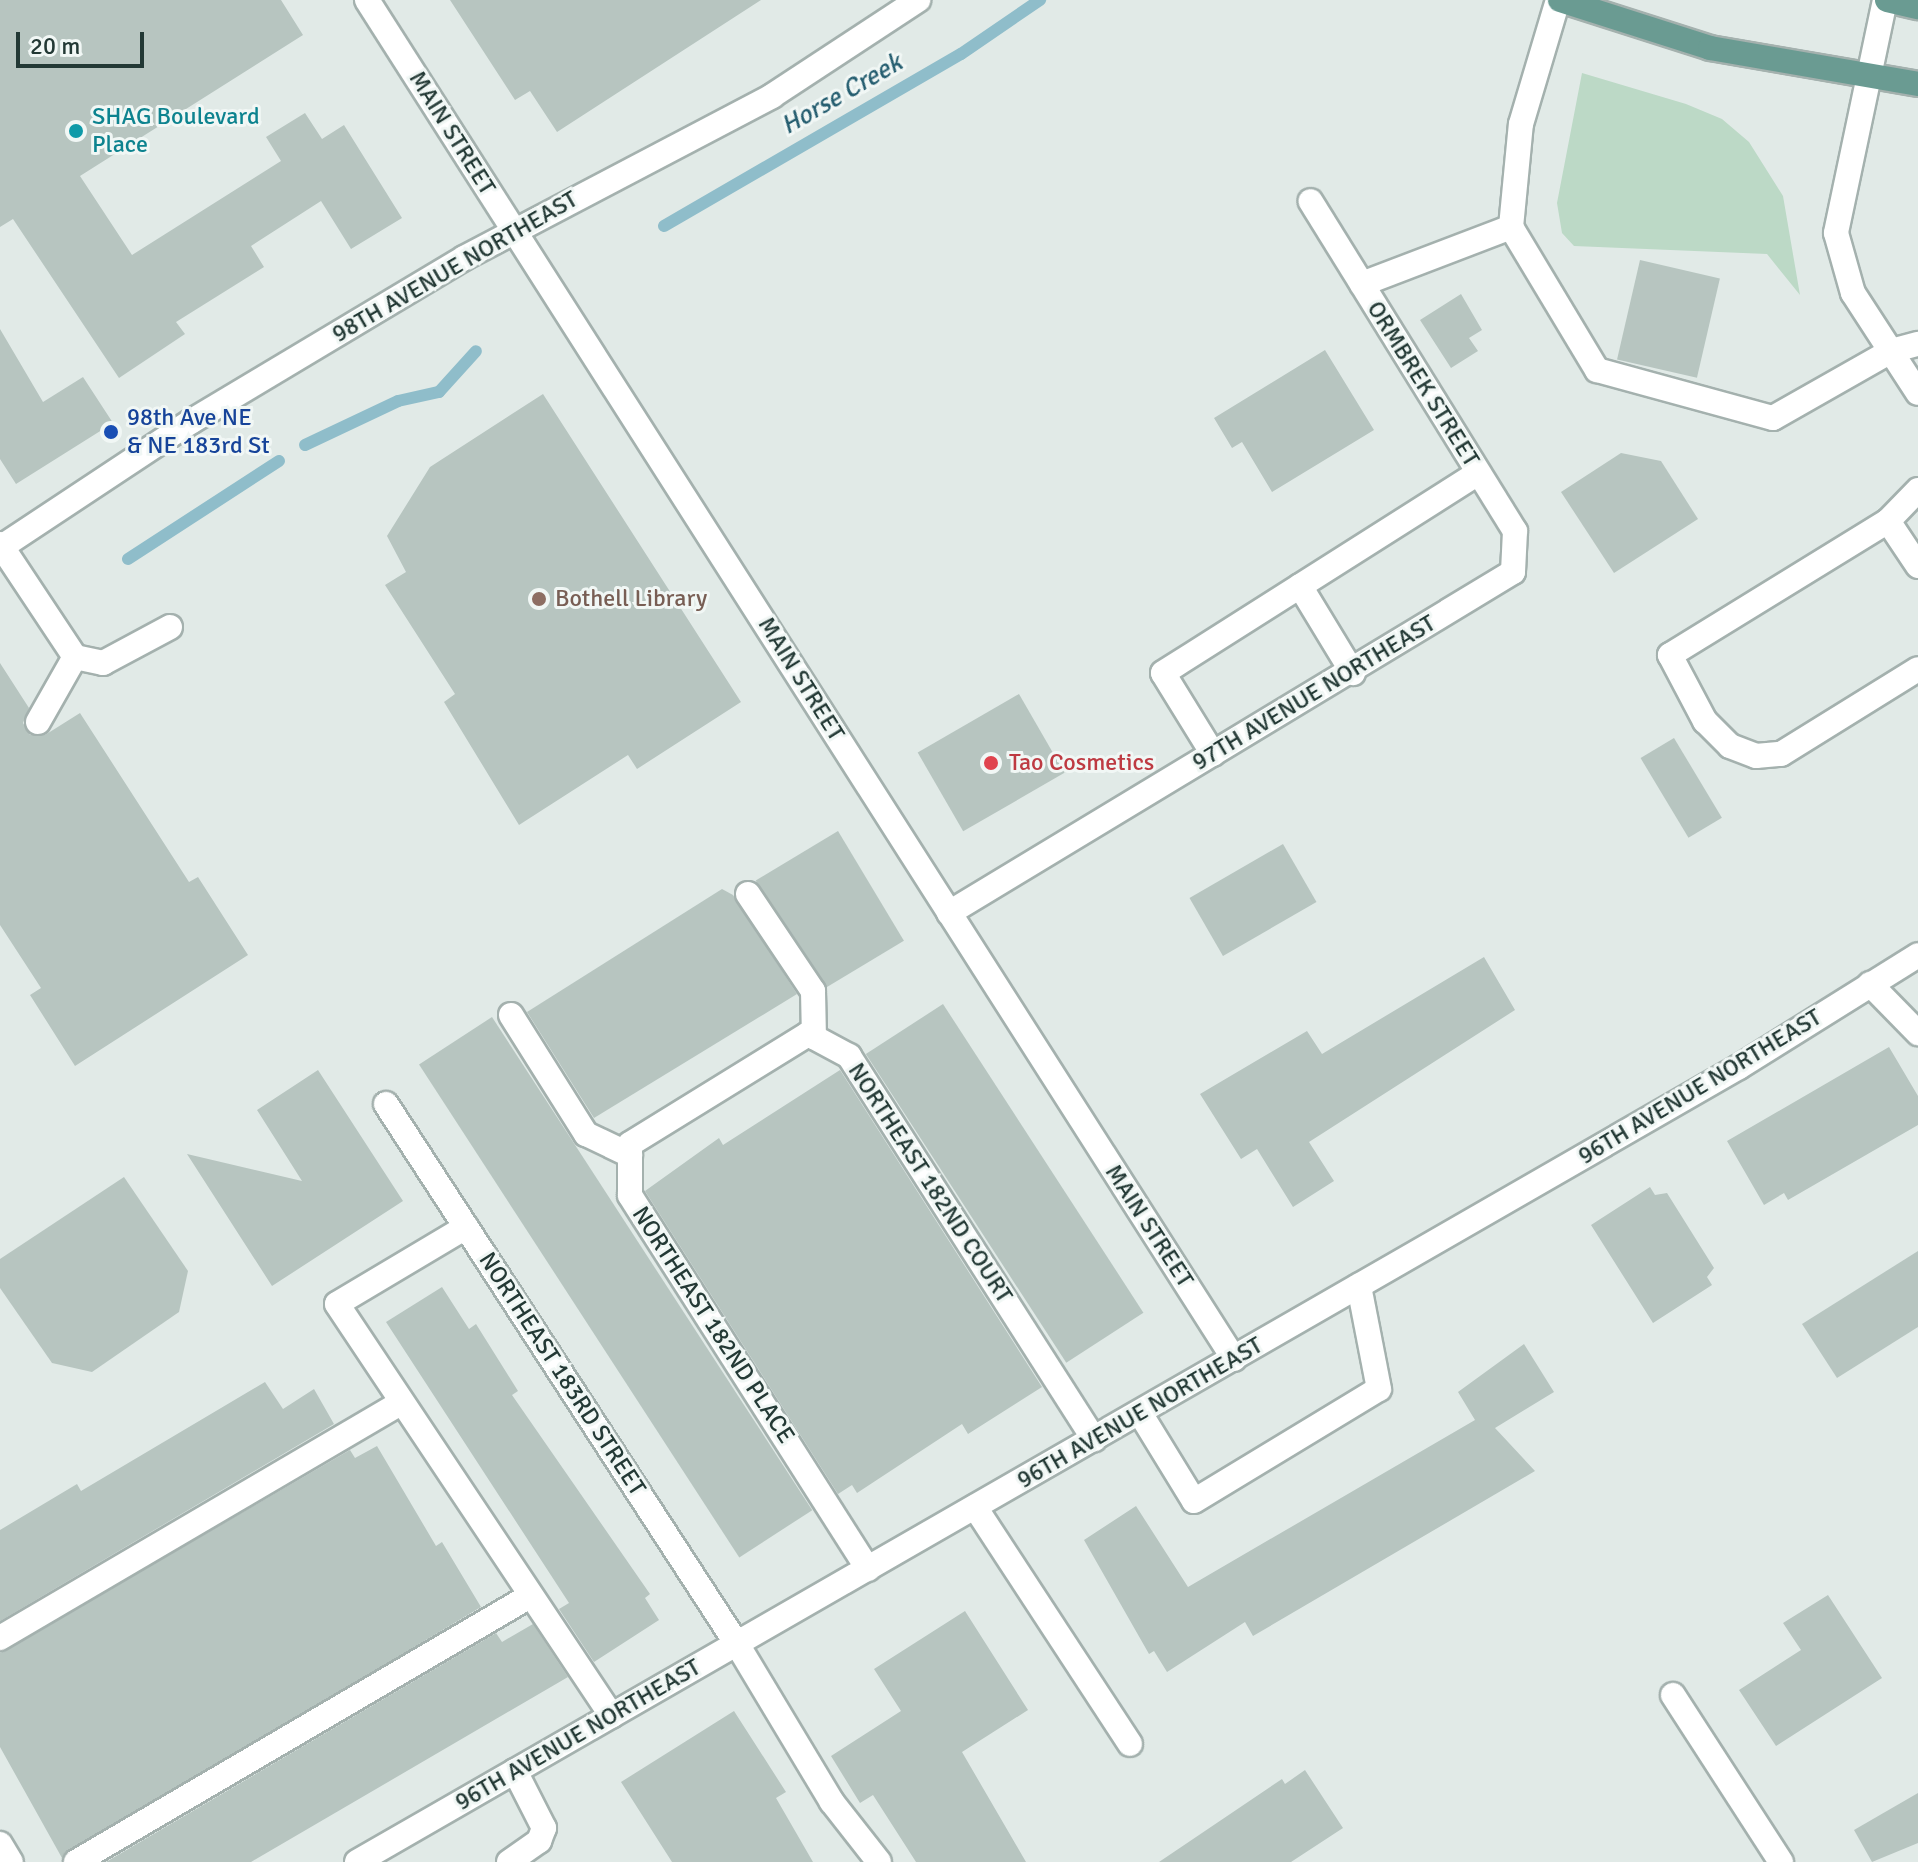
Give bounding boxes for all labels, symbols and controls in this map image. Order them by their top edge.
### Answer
scale bar [20,16,148,66]
text: 20 m [30,31,80,61]
water label: Horse Creek [776,48,908,142]
street label: MAIN STREET [403,66,501,200]
place label: SHAG Boulevard Place [92,103,260,159]
marker: SHAG Boulevard Place [67,122,85,140]
street label: 98TH AVENUE NORTHEAST [327,185,583,349]
street label: ORMBREK STREET [1361,296,1485,472]
place label: 98th Ave NE & NE 183rd St [127,404,270,460]
marker: 98th Ave NE & NE 183rd St [102,423,120,441]
place label: Bothell Library [555,585,707,613]
marker: Bothell Library [530,590,548,608]
street label: 97TH AVENUE NORTHEAST [1187,609,1441,777]
street label: MAIN STREET [752,612,850,746]
place label: Tao Cosmetics [1009,749,1154,777]
marker: Tao Cosmetics [980,752,1002,774]
street label: 96TH AVENUE NORTHEAST [1573,1003,1827,1171]
street label: NORTHEAST 182ND COURT [842,1058,1018,1308]
street label: MAIN STREET [1099,1159,1199,1293]
street label: NORTHEAST 182ND PLACE [626,1201,800,1449]
street label: NORTHEAST 183RD STREET [473,1247,651,1501]
street label: 96TH AVENUE NORTHEAST [1012,1331,1268,1495]
street label: 96TH AVENUE NORTHEAST [450,1653,706,1817]

